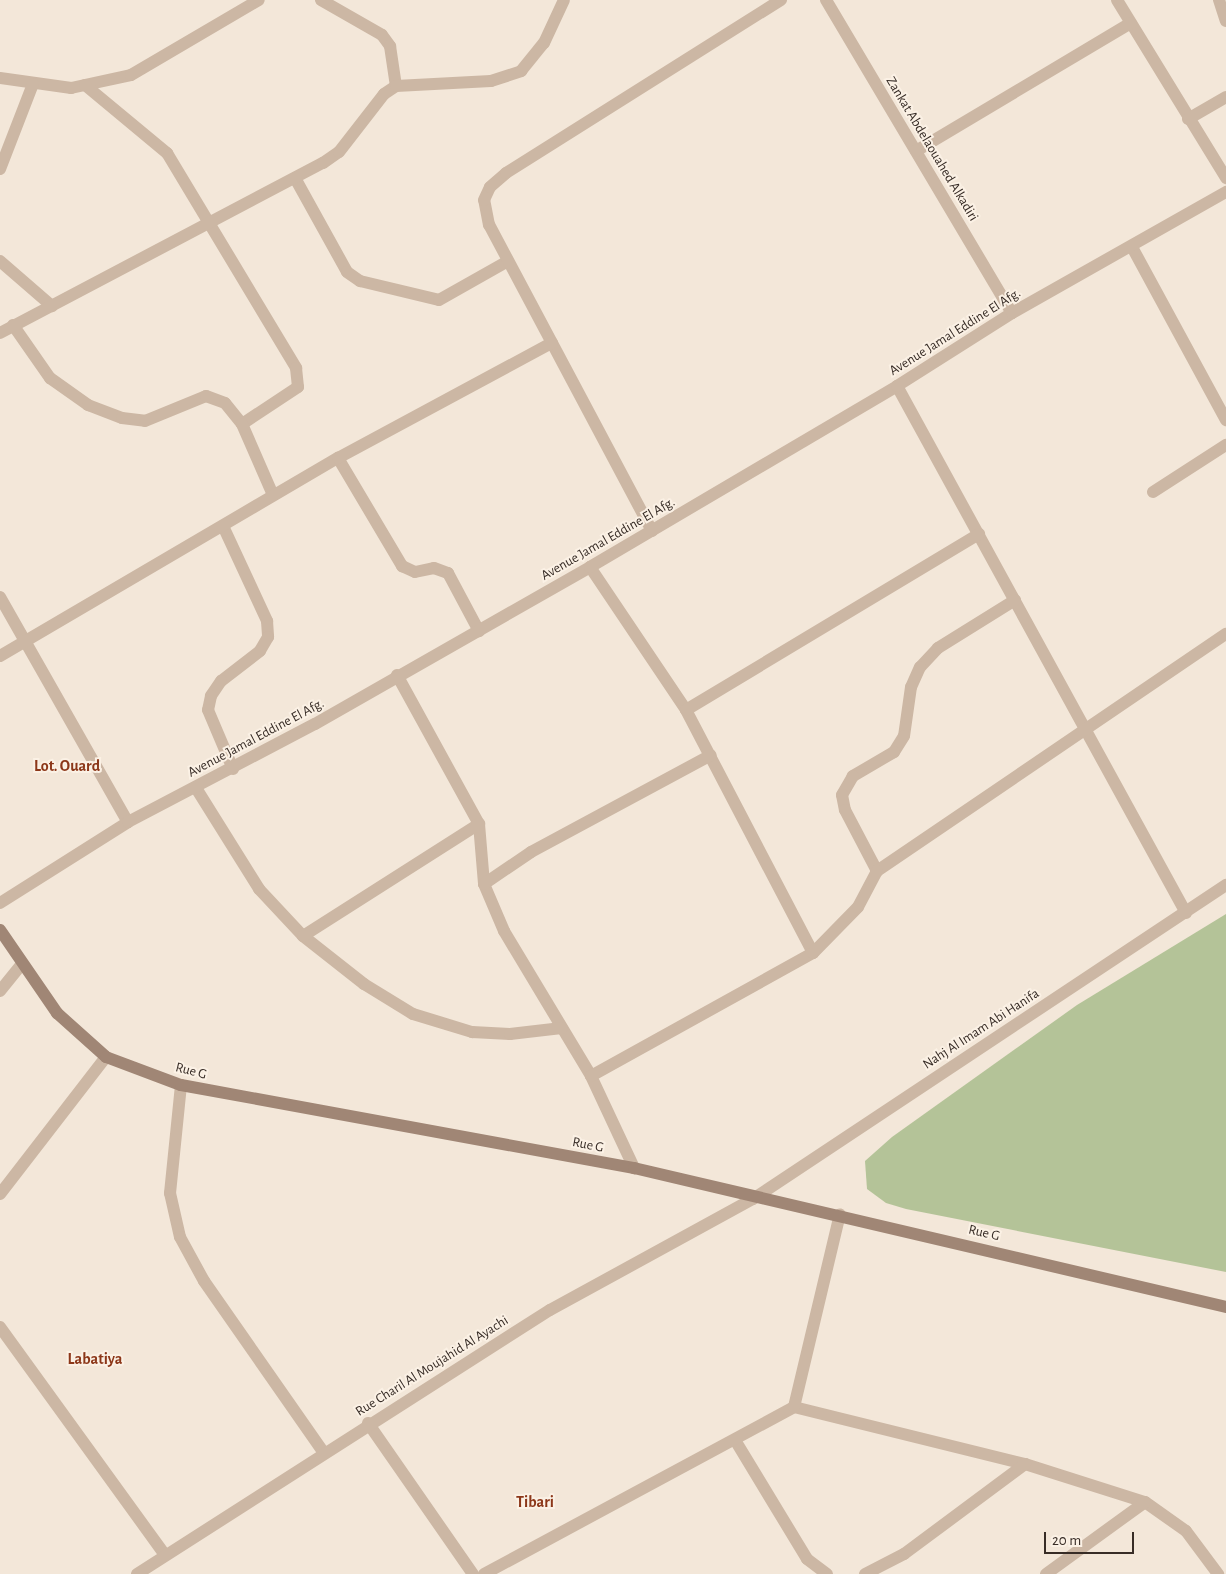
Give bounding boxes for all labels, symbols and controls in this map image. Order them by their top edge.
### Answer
street label: Zankat Abdelaouahed Alkadiri [882,74,982,224]
street label: Avenue Jamal Eddine El Afg. [886,285,1024,379]
street label: Avenue Jamal Eddine El Afg. [538,494,678,584]
street label: Avenue Jamal Eddine El Afg. [185,695,327,781]
district label: Lot. Ouard [34,756,100,776]
street label: Nahj Al Imam Abi Hanifa [920,985,1042,1073]
street label: Rue G [174,1059,208,1083]
street label: Rue G [571,1134,605,1156]
street label: Rue G [967,1221,1001,1245]
street label: Rue Charil Al Moujahid Al Ayachi [353,1312,511,1420]
district label: Labatiya [68,1349,122,1369]
district label: Tibari [516,1492,554,1512]
scale bar [1046,1522,1136,1554]
text: 20 m [1052,1533,1081,1548]

